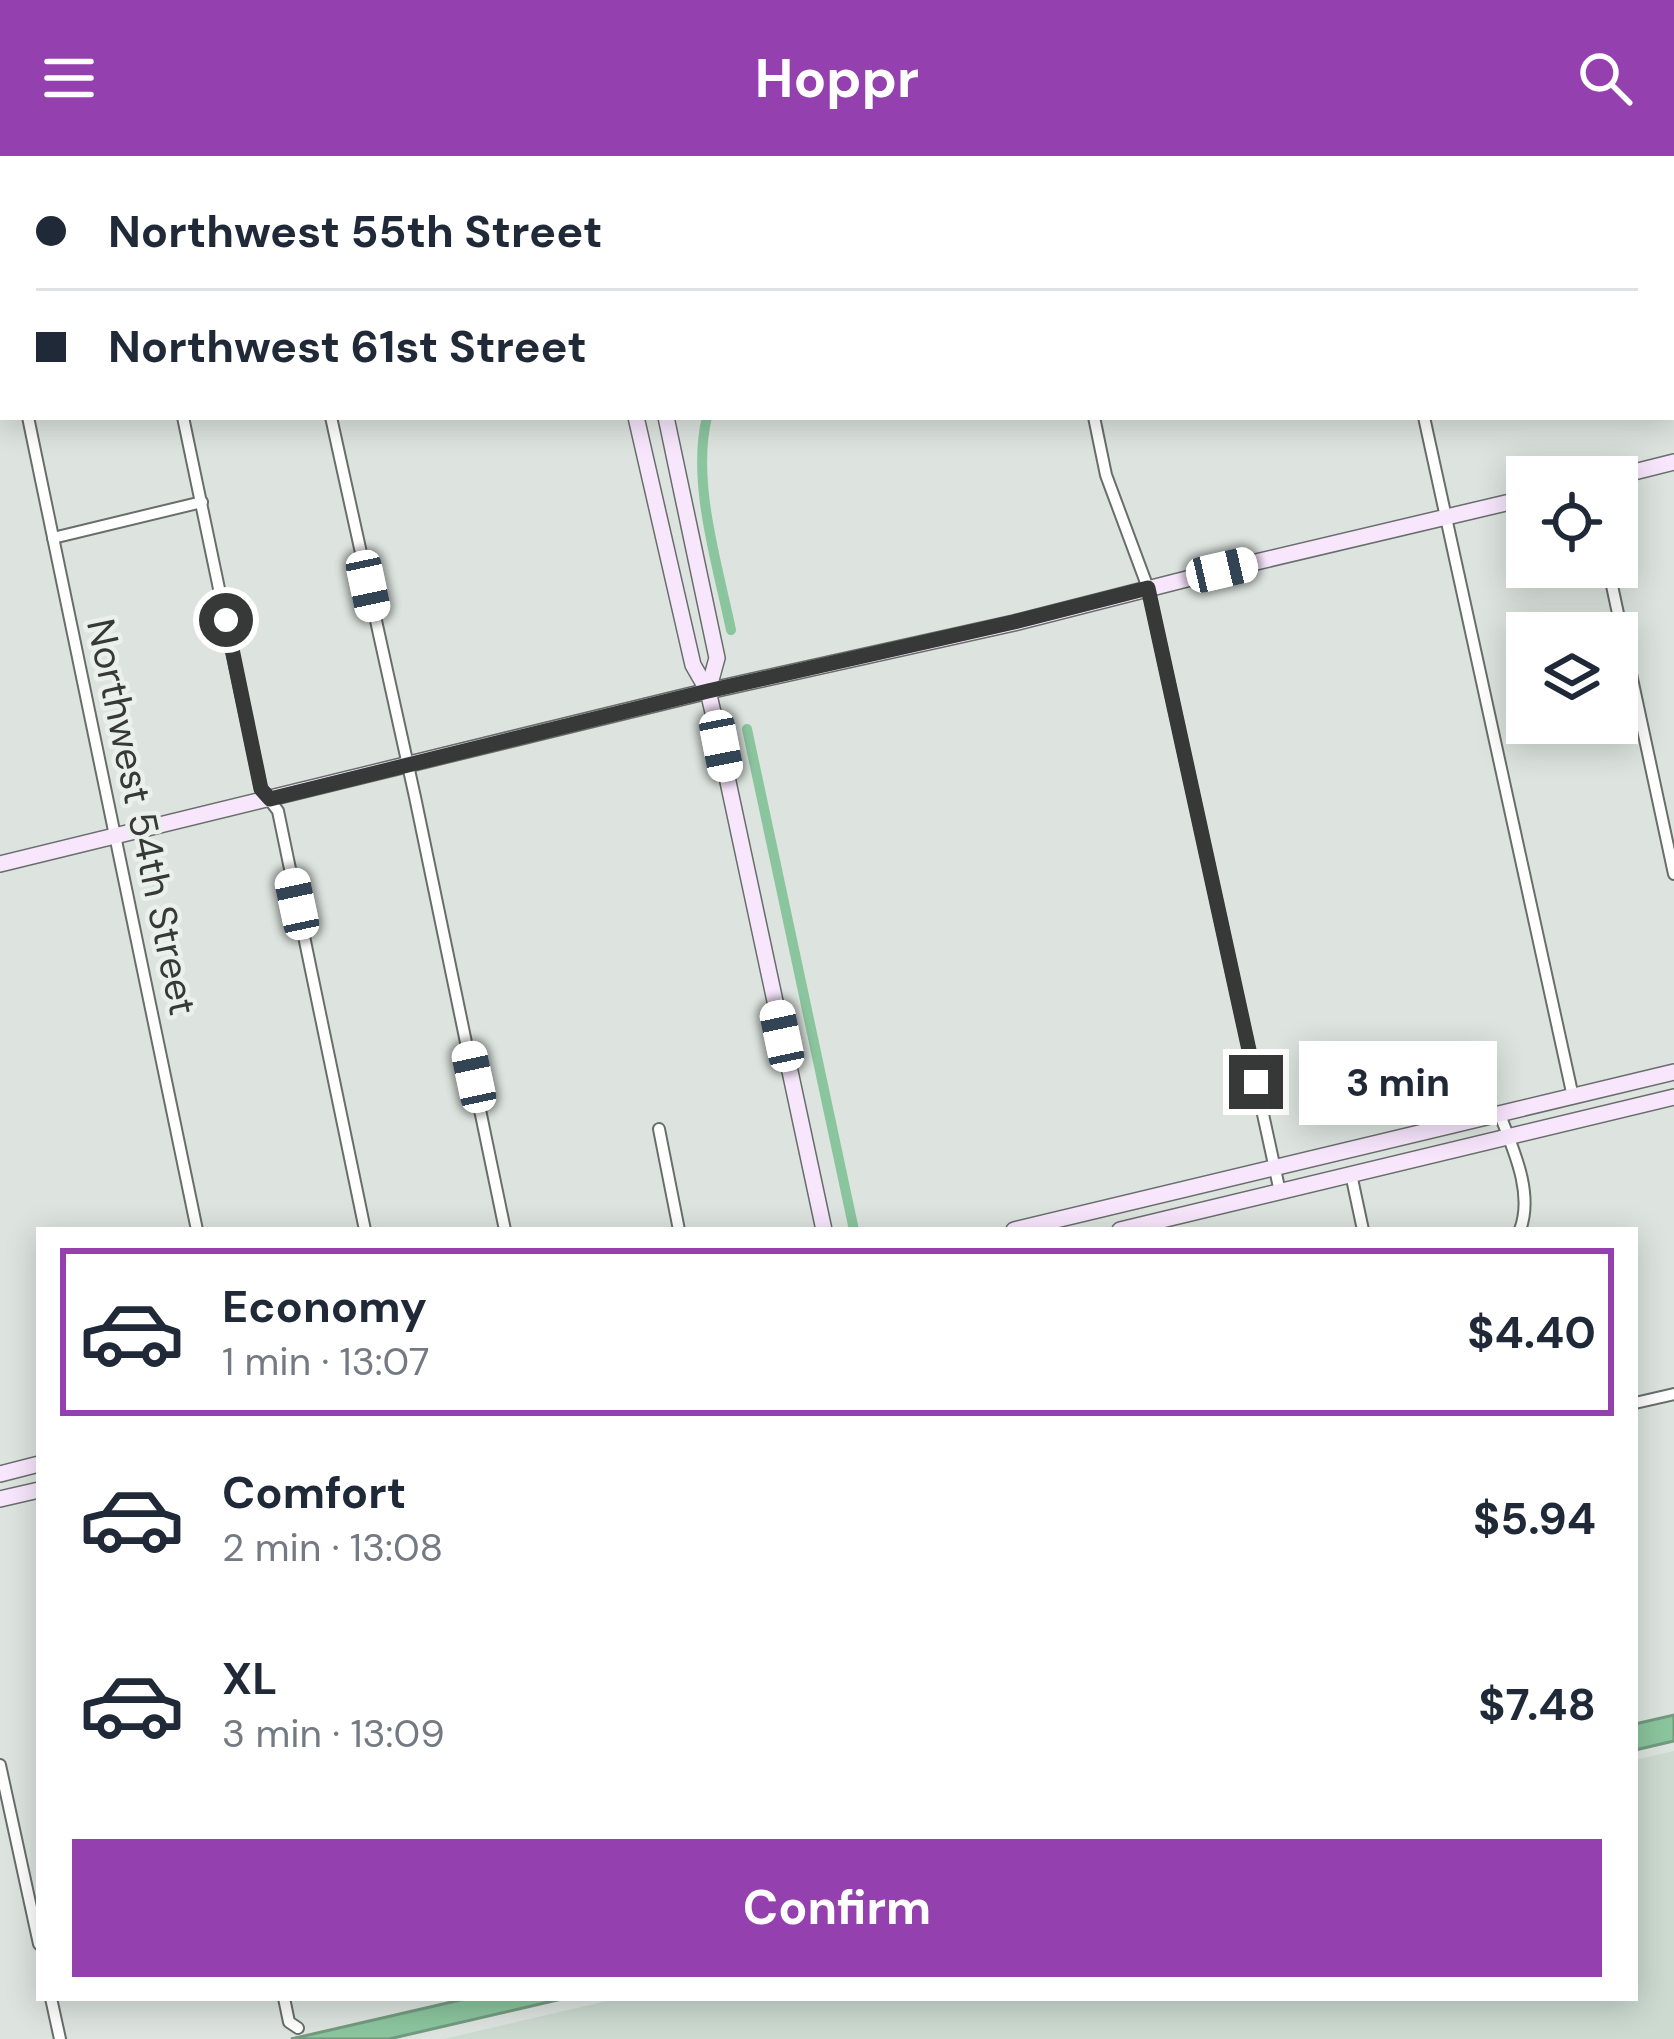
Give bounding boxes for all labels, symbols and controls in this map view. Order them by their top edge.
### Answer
text: Hoppr [755,43,919,114]
icon: menu [36,45,102,111]
icon: search [1572,45,1638,111]
text: Northwest 55th Street [108,202,602,261]
text: Northwest 61st Street [108,317,587,376]
map controls [1506,456,1638,744]
button: locate [1506,456,1638,588]
car [1183,544,1261,596]
car [343,547,393,625]
route start [199,593,253,647]
button: layers [1506,612,1638,744]
street label: Northwest 54th Street [75,614,209,1020]
car [696,707,746,785]
car [272,865,322,943]
car [757,997,807,1075]
car [449,1038,499,1116]
callout: 3 min [1298,1040,1496,1124]
route end [1229,1055,1283,1109]
text: 3 min [1346,1057,1450,1108]
text: Economy [222,1277,427,1336]
icon: car [78,1278,186,1386]
text: $4.40 [1467,1303,1596,1362]
text: 1 min · 13:07 [222,1336,430,1387]
text: Comfort [222,1463,406,1522]
icon: car [78,1464,186,1572]
text: $5.94 [1473,1489,1596,1548]
text: 2 min · 13:08 [222,1522,443,1573]
text: XL [222,1649,277,1708]
icon: car [78,1650,186,1758]
text: $7.48 [1478,1675,1596,1734]
text: 3 min · 13:09 [222,1708,445,1759]
button: Confirm [72,1839,1602,1977]

